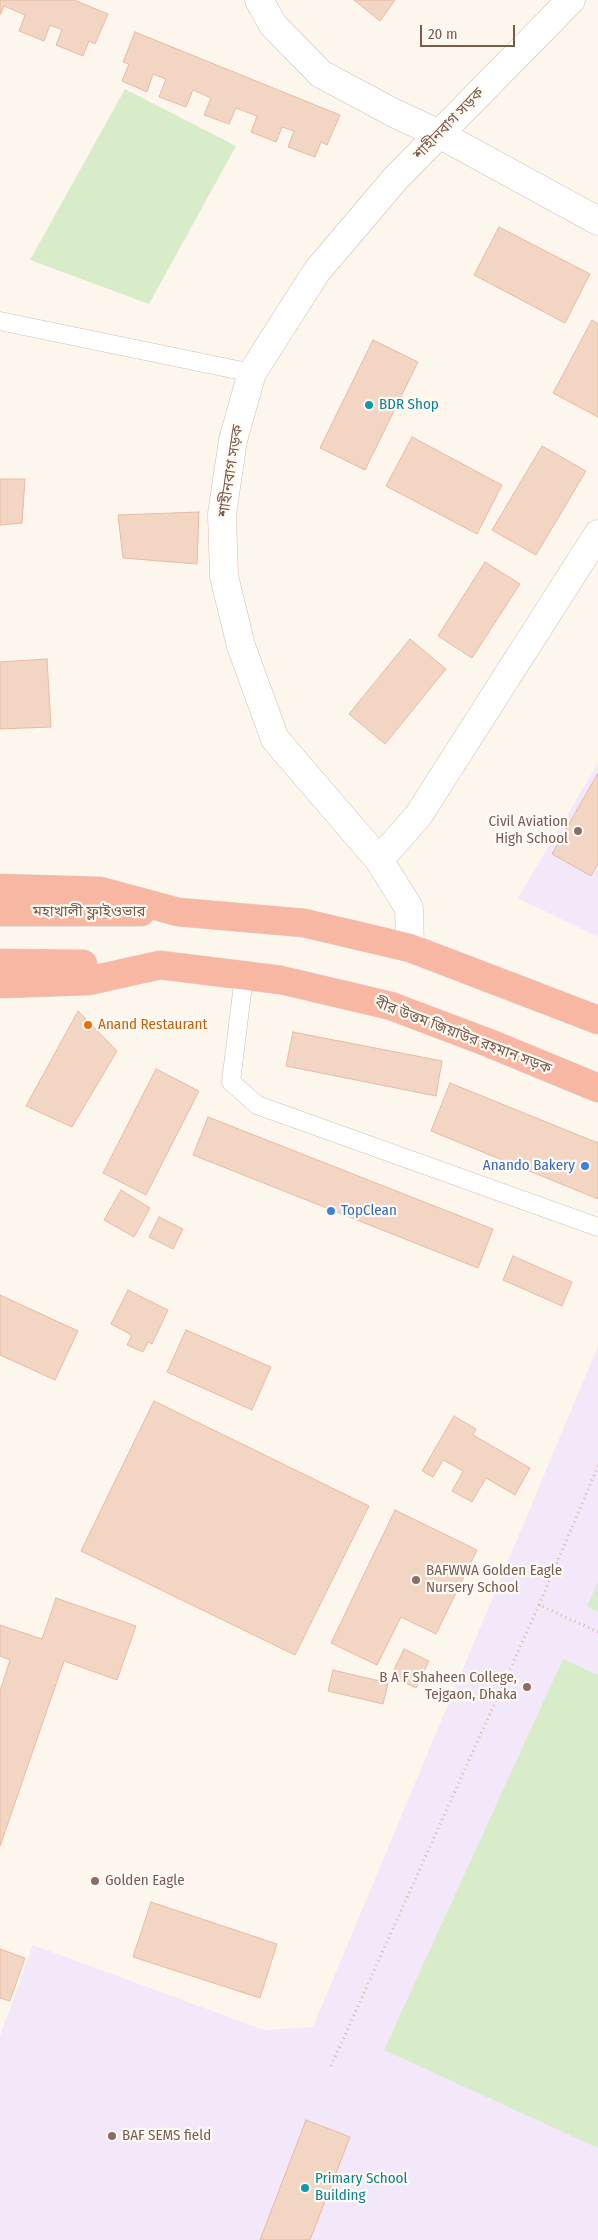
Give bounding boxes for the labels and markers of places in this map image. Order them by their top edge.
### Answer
place label: BDR Shop [379,396,439,414]
marker: BDR Shop [363,399,375,411]
place label: Civil Aviation High School [488,813,568,848]
marker: Civil Aviation High School [572,825,584,837]
place label: Anand Restaurant [98,1016,207,1034]
marker: Anand Restaurant [82,1019,94,1031]
place label: Anando Bakery [483,1157,575,1175]
marker: Anando Bakery [579,1160,591,1172]
place label: TopClean [341,1202,397,1220]
marker: TopClean [325,1205,337,1217]
place label: BAFWWA Golden Eagle Nursery School [426,1562,562,1597]
marker: BAFWWA Golden Eagle Nursery School [410,1574,422,1586]
place label: B A F Shaheen College, Tejgaon, Dhaka [379,1669,517,1704]
marker: B A F Shaheen College, Tejgaon, Dhaka [521,1681,533,1693]
place label: Golden Eagle [105,1872,185,1890]
marker: Golden Eagle [89,1875,101,1887]
place label: BAF SEMS field [122,2127,211,2145]
marker: BAF SEMS field [106,2130,118,2142]
place label: Primary School Building [315,2170,407,2205]
marker: Primary School Building [299,2182,311,2194]

